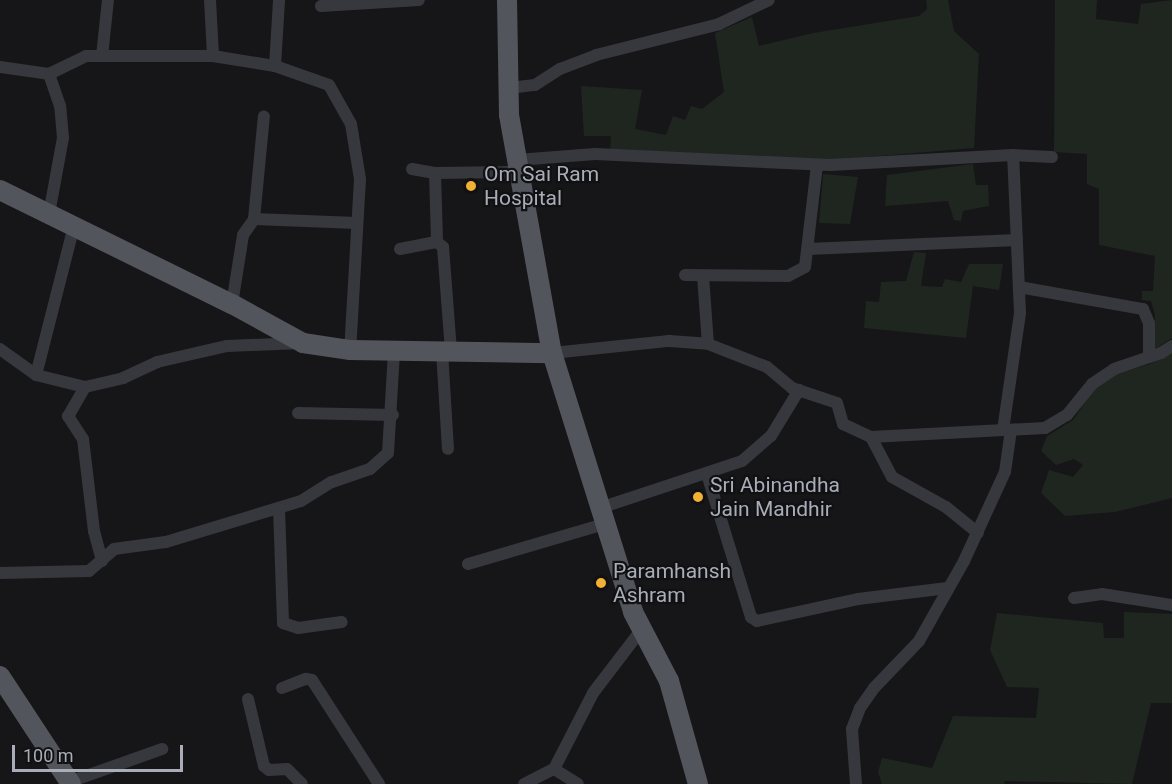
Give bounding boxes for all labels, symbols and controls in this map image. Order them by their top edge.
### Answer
place label: Om Sai Ram Hospital [484,161,599,211]
marker: Om Sai Ram Hospital [462,177,480,195]
place label: Sri Abinandha Jain Mandhir [710,472,840,522]
marker: Sri Abinandha Jain Mandhir [691,490,705,504]
place label: Paramhansh Ashram [613,558,731,608]
marker: Paramhansh Ashram [594,576,608,590]
scale bar [15,733,186,771]
text: 100 m [23,745,74,766]

